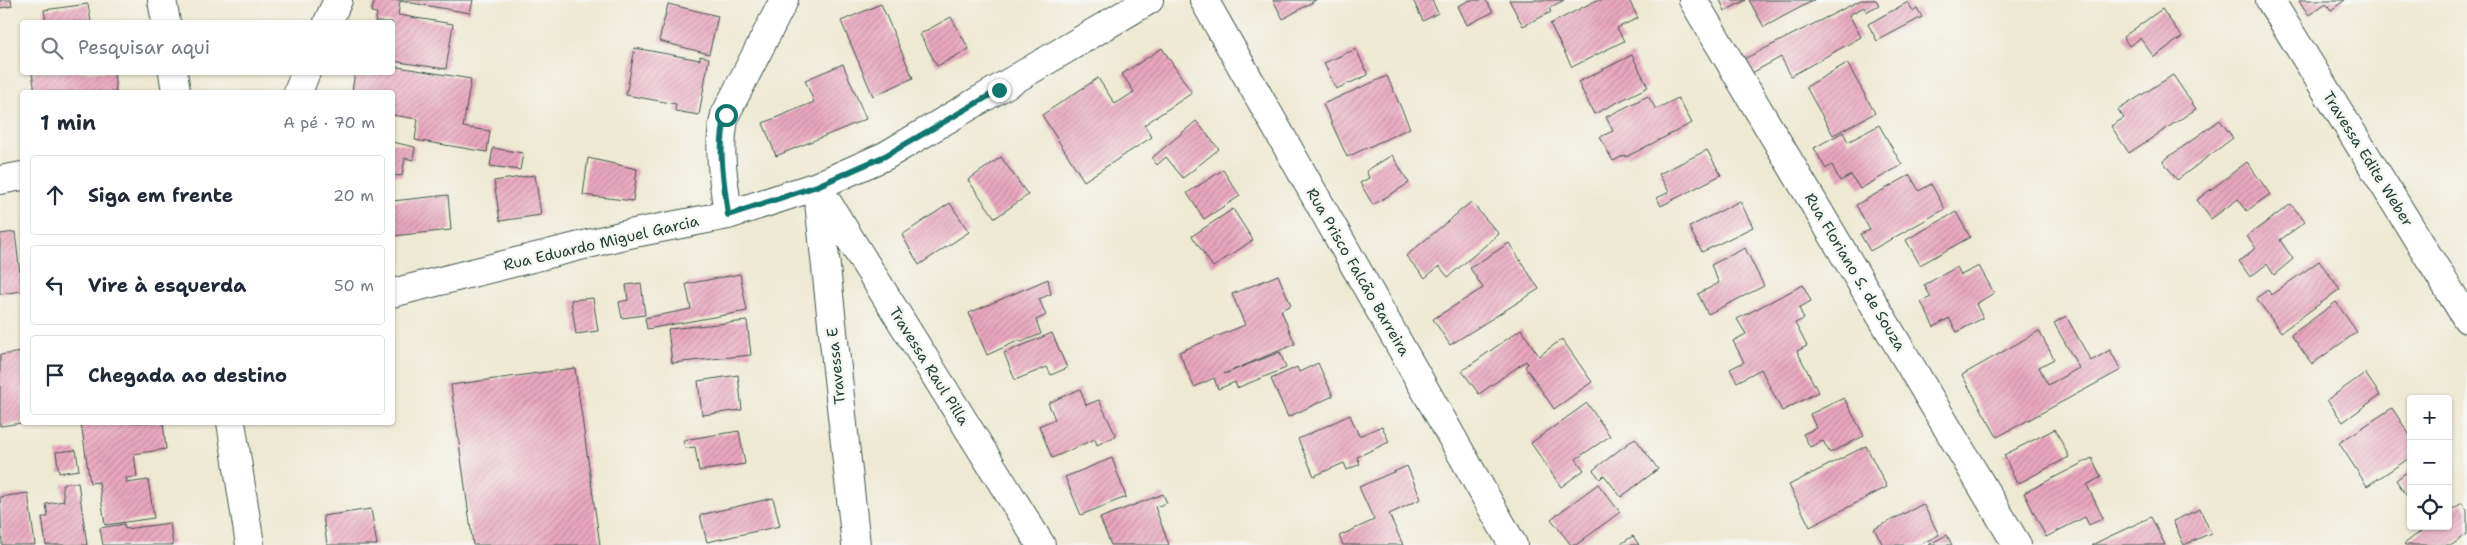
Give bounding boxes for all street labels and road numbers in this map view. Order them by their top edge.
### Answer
street label: Travessa Edite Weber [2318,88,2418,230]
street label: Rua Prisco Falcão Barreira [1302,184,1415,360]
street label: Rua Floriano S. de Souza [1800,189,1910,355]
street label: Rua Eduardo Miguel Garcia [501,211,701,275]
street label: Travessa Raul Pilla [884,303,974,430]
street label: Travessa E [822,327,850,405]

